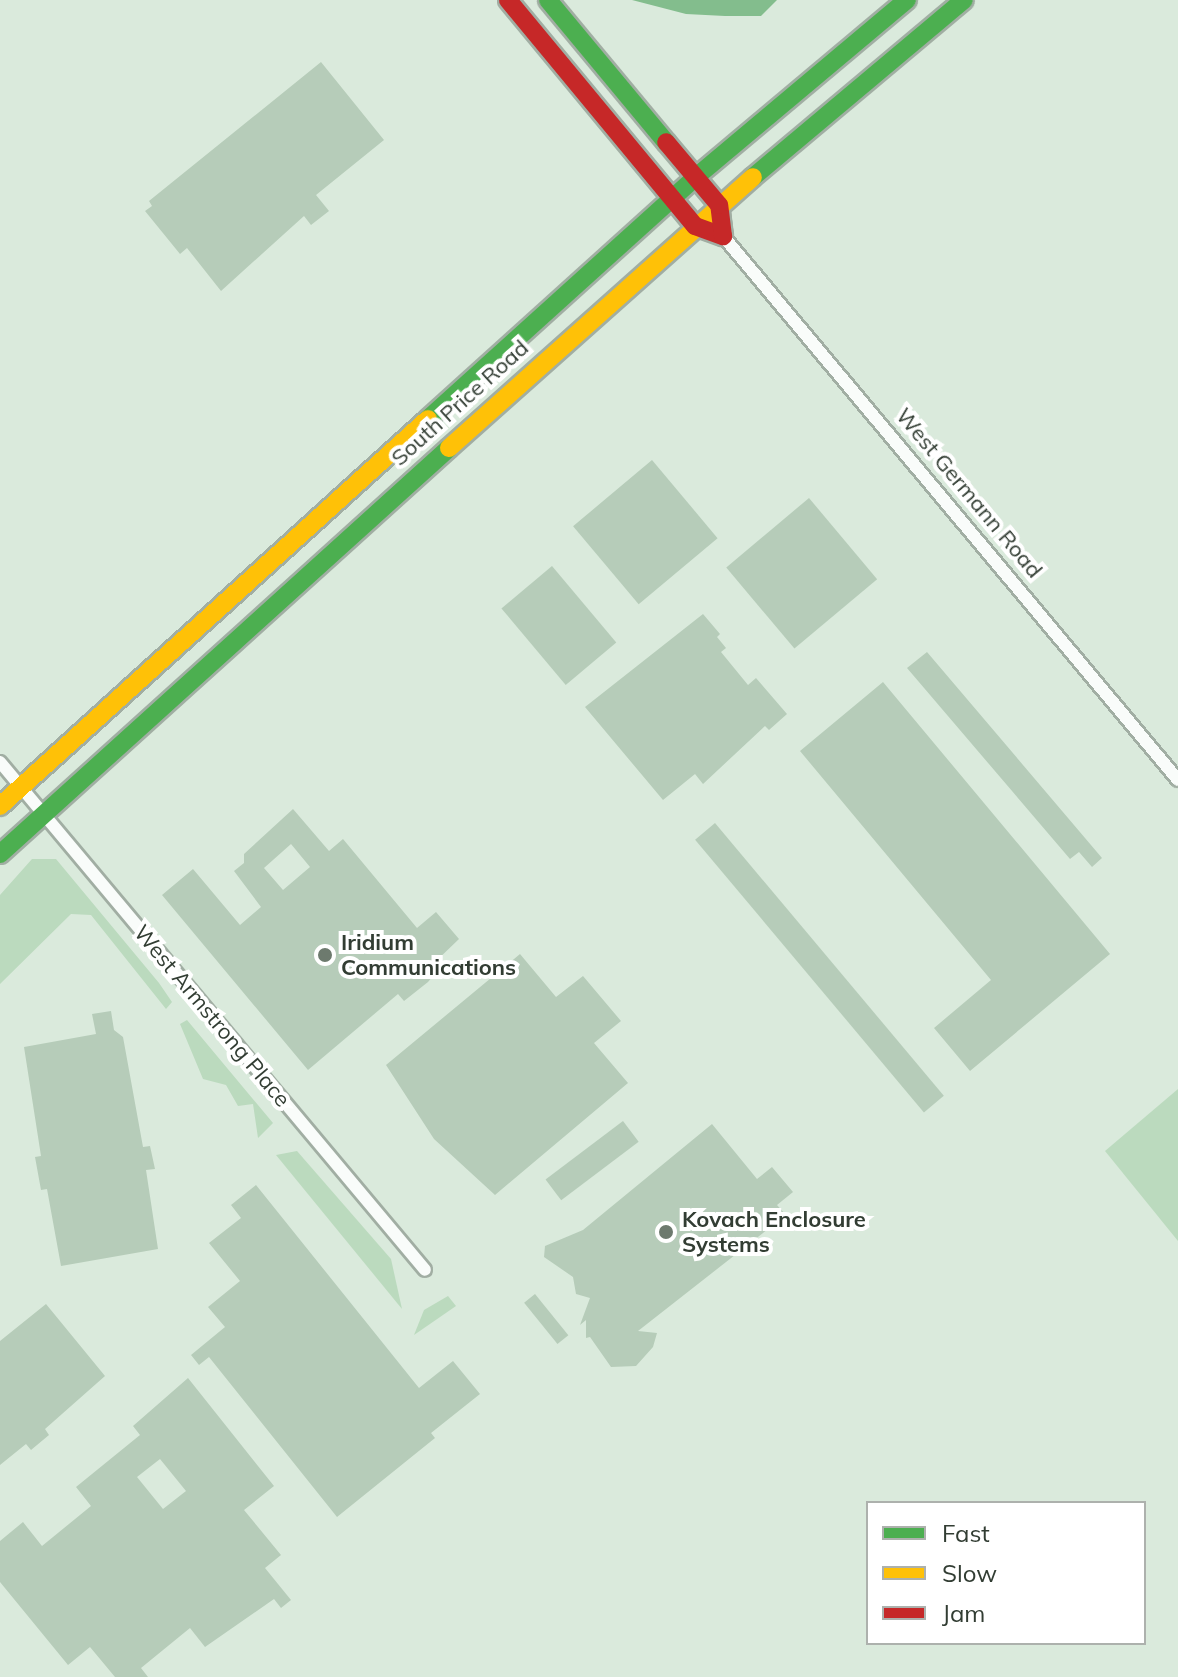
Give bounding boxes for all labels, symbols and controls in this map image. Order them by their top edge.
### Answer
street label: South Price Road [386,335,534,471]
street label: West Germann Road [890,403,1048,583]
street label: West Armstrong Place [128,920,296,1112]
place label: Iridium Communications [341,929,516,980]
marker: Iridium Communications [316,946,334,964]
place label: Kovach Enclosure Systems [682,1206,866,1258]
marker: Kovach Enclosure Systems [657,1223,675,1241]
legend [866,1501,1146,1645]
text: Fast [942,1518,990,1548]
text: Slow [942,1558,997,1588]
text: Jam [942,1598,985,1628]

